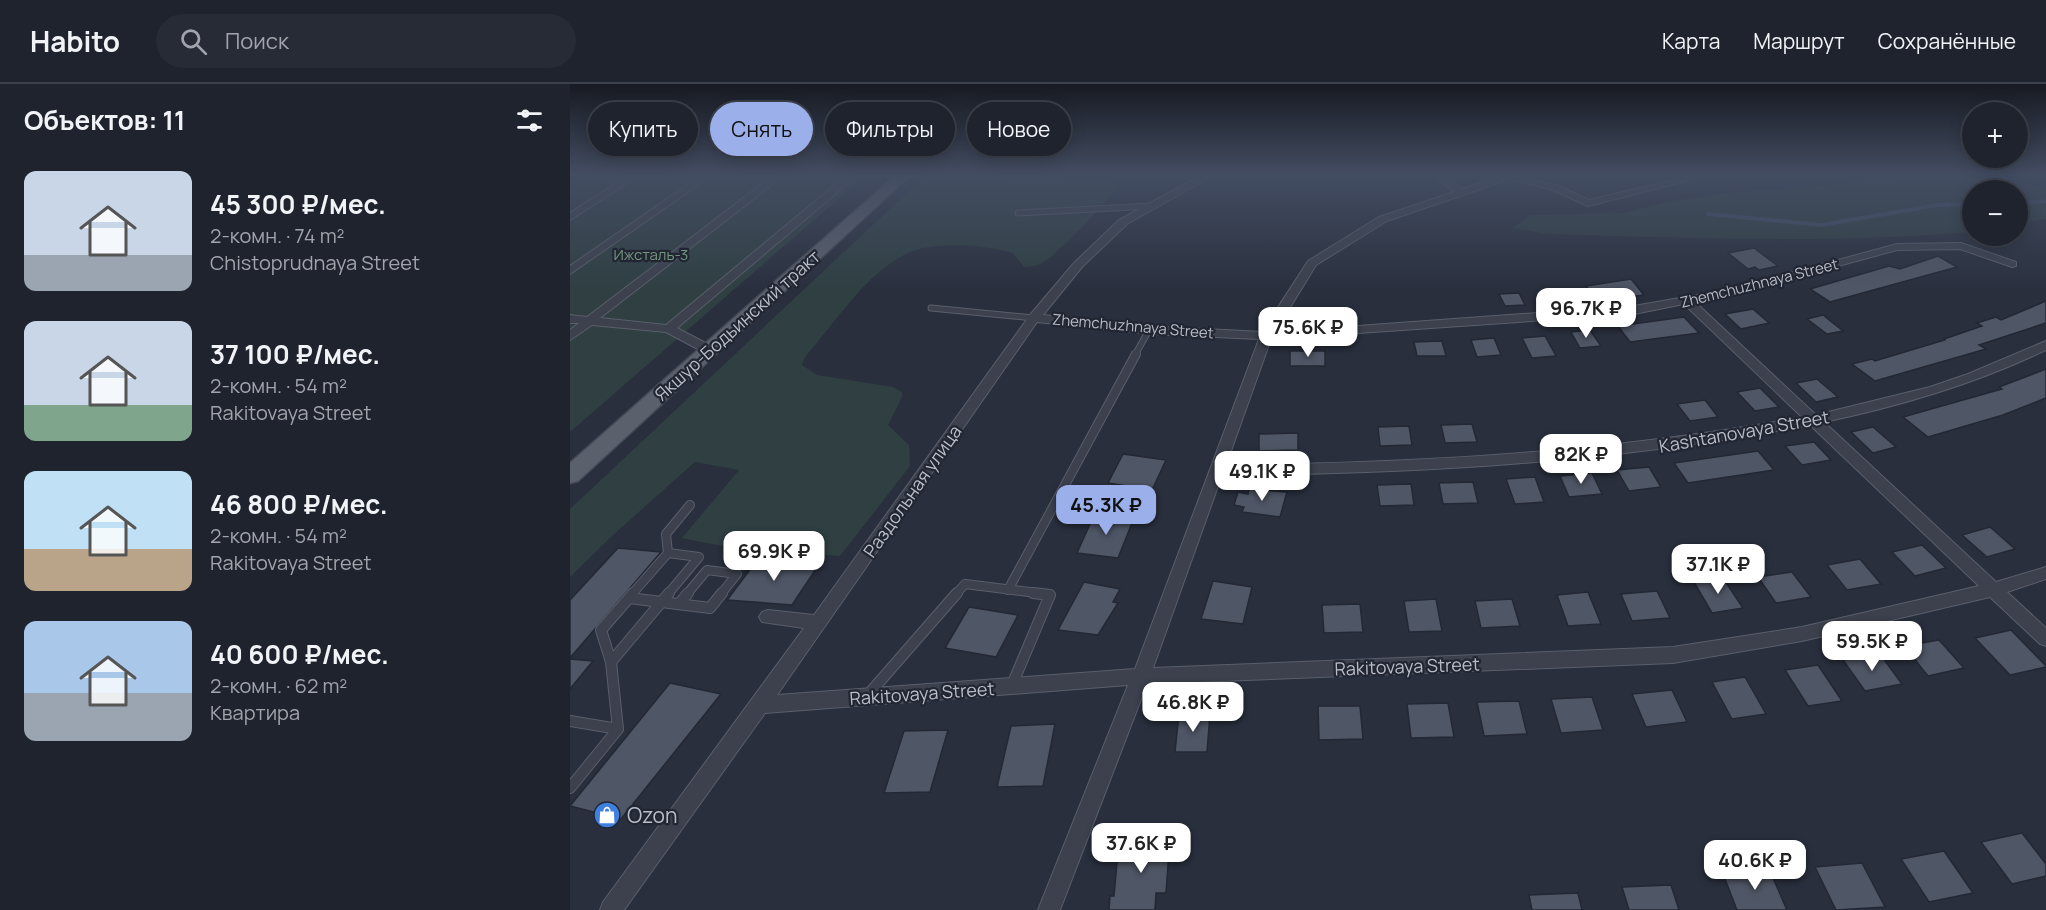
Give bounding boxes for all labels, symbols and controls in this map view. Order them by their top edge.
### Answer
search box [156,14,576,68]
text: Habito [30,22,120,60]
icon: search [177,25,210,58]
text: Поиск [225,26,289,56]
text: Карта [1662,27,1720,55]
text: Маршрут [1753,27,1845,55]
text: Сохранённые [1878,27,2016,55]
text: Объектов: 11 [24,102,185,138]
chip: Купить [588,102,698,156]
chip: Снять [710,102,813,156]
chip: Фильтры [825,102,955,156]
chip: Новое [967,102,1071,156]
map controls [1962,102,2028,246]
button: + [1962,102,2028,168]
icon: filters [513,104,546,137]
button: − [1962,180,2028,246]
text: 45 300 ₽/мес. [210,186,386,222]
icon: home [72,195,144,267]
text: 2-комн. · 74 m² [210,222,345,249]
park label: Ижсталь-3 [614,244,688,265]
street label: Якшур-Бодьинский тракт [649,244,825,406]
text: Chistoprudnaya Street [210,249,420,276]
street label: Zhemchuzhnaya Street [1678,253,1840,313]
pin: 96.7K ₽ [1531,288,1641,339]
text: 96.7K ₽ [1550,294,1622,321]
pin: 75.6K ₽ [1253,307,1363,358]
street label: Zhemchuzhnaya Street [1051,308,1215,344]
text: 75.6K ₽ [1272,313,1344,340]
text: 37 100 ₽/мес. [210,336,380,372]
icon: home [72,345,144,417]
text: 2-комн. · 54 m² [210,372,347,399]
text: Rakitovaya Street [210,399,371,426]
street label: Kashtanovaya Street [1657,404,1831,458]
street label: Раздольная улица [857,420,967,562]
pin: 82K ₽ [1539,434,1623,485]
text: 82K ₽ [1554,440,1608,467]
pin: 49.1K ₽ [1207,451,1317,502]
text: 49.1K ₽ [1229,457,1295,484]
pin: 45.3K ₽ [1051,485,1161,536]
text: 46 800 ₽/мес. [210,486,388,522]
text: 45.3K ₽ [1070,491,1142,518]
icon: home [72,495,144,567]
text: 2-комн. · 54 m² [210,522,347,549]
pin: 69.9K ₽ [719,531,829,582]
text: 69.9K ₽ [738,537,811,564]
pin: 37.1K ₽ [1663,544,1773,595]
text: Rakitovaya Street [210,549,371,576]
text: 37.1K ₽ [1686,550,1750,577]
pin: 59.5K ₽ [1817,621,1927,672]
text: 59.5K ₽ [1836,627,1908,654]
text: 40 600 ₽/мес. [210,636,389,672]
icon: home [72,645,144,717]
street label: Rakitovaya Street [1334,651,1480,681]
text: 2-комн. · 62 m² [210,672,347,699]
street label: Rakitovaya Street [849,676,995,710]
pin: 46.8K ₽ [1138,682,1248,733]
text: 46.8K ₽ [1156,688,1230,715]
text: Квартира [210,699,300,726]
shop icon: Ozon [592,800,622,830]
place label: Ozon [627,801,677,829]
pin: 37.6K ₽ [1086,823,1196,874]
text: 37.6K ₽ [1106,829,1176,856]
pin: 40.6K ₽ [1700,840,1810,891]
text: 40.6K ₽ [1718,846,1792,873]

